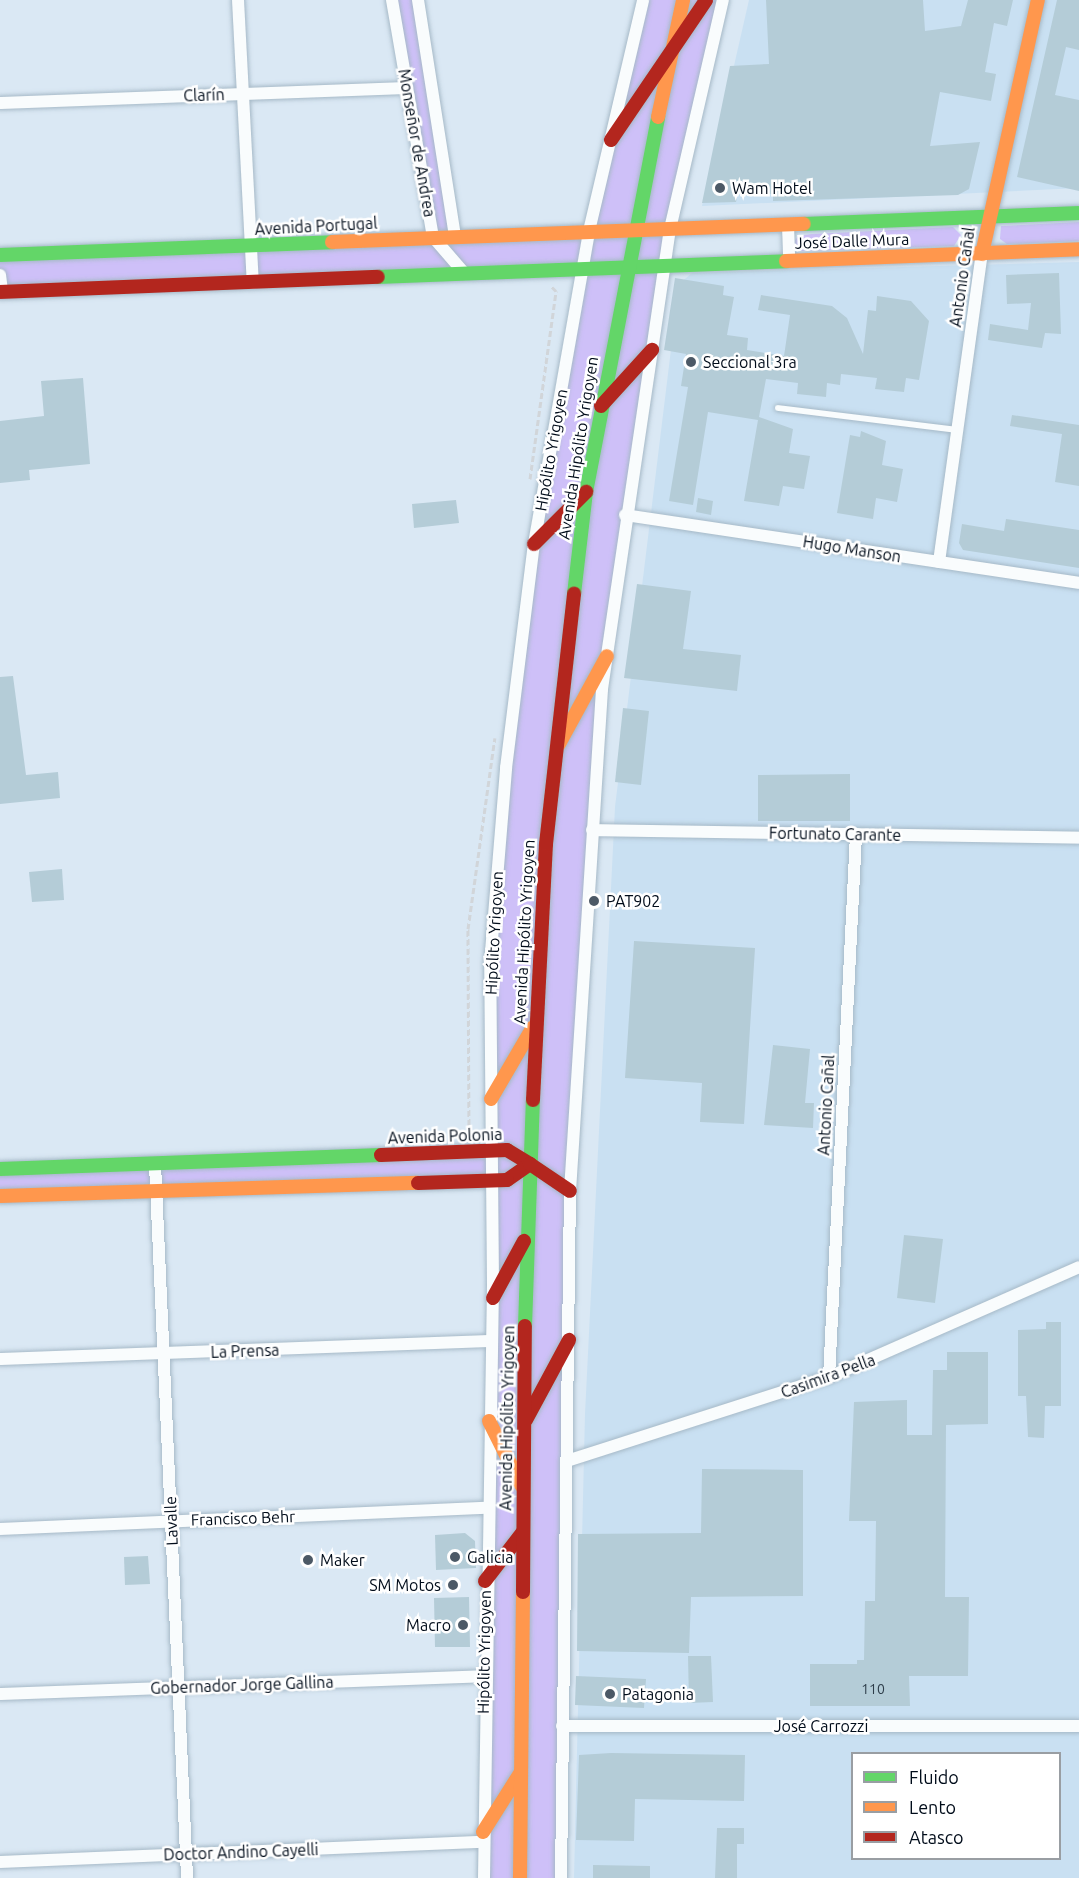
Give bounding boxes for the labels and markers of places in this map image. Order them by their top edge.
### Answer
place label: Wam Hotel [732,178,812,198]
marker: Wam Hotel [713,181,727,195]
place label: Seccional 3ra [703,352,797,372]
marker: Seccional 3ra [684,355,698,369]
place label: PAT902 [606,891,660,911]
marker: PAT902 [587,894,601,908]
place label: Galicia [467,1547,513,1567]
place label: Maker [320,1550,365,1570]
marker: Galicia [448,1550,462,1564]
marker: Maker [301,1553,315,1567]
place label: SM Motos [369,1575,441,1595]
marker: SM Motos [446,1578,460,1592]
place label: Macro [406,1615,451,1635]
marker: Macro [456,1618,470,1632]
place label: Patagonia [622,1684,694,1704]
marker: Patagonia [603,1687,617,1701]

